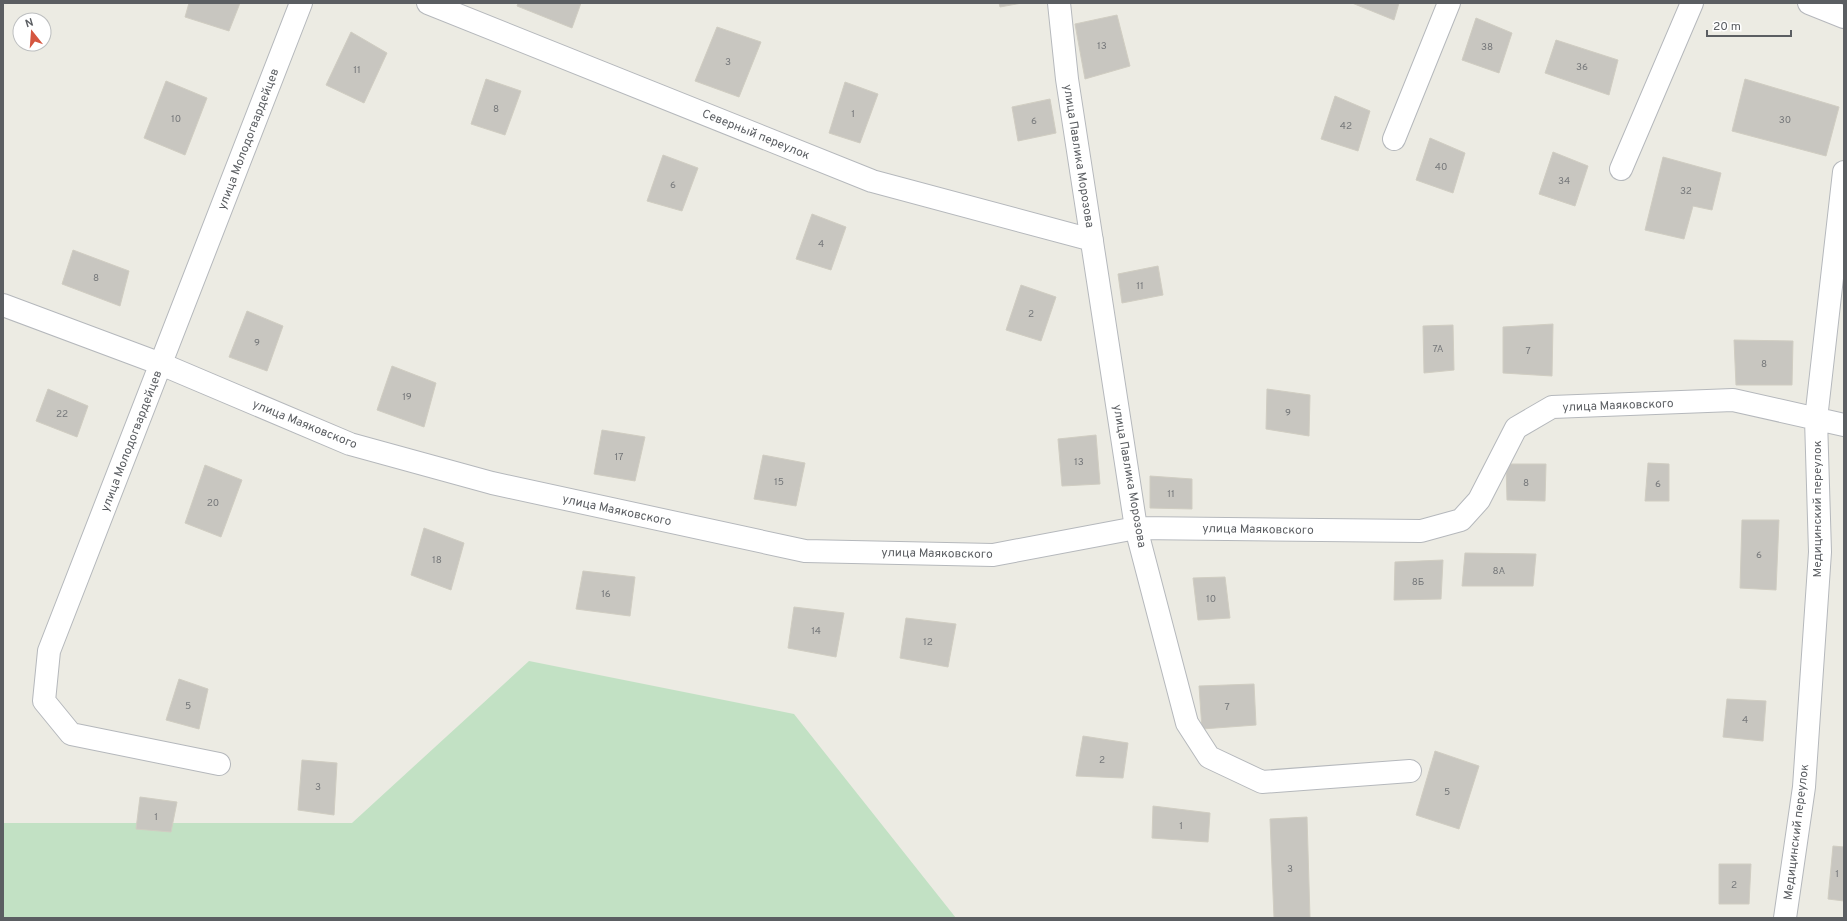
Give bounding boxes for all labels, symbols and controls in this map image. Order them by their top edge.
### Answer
north arrow [12,12,52,52]
scale bar [1707,12,1791,38]
text: N [24,16,35,31]
text: 20 m [1713,19,1741,35]
house number: 13 [1097,40,1107,53]
house number: 38 [1481,41,1493,54]
house number: 3 [725,56,731,69]
house number: 36 [1576,61,1588,74]
house number: 11 [353,64,361,77]
street label: улица Молодогвардейцев [215,66,283,212]
street label: улица Павлика Морозова [1059,83,1097,229]
house number: 8 [493,103,499,116]
street label: Северный переулок [699,106,812,164]
house number: 1 [851,108,855,121]
house number: 10 [171,113,181,126]
house number: 30 [1779,114,1791,127]
house number: 6 [1031,115,1037,128]
house number: 42 [1340,120,1352,133]
house number: 40 [1435,161,1447,174]
house number: 34 [1558,175,1570,188]
house number: 6 [670,179,676,192]
house number: 32 [1680,185,1692,198]
house number: 4 [818,238,824,251]
house number: 8 [93,272,99,285]
house number: 11 [1136,280,1144,293]
house number: 2 [1028,308,1034,321]
house number: 9 [254,337,260,350]
house number: 7А [1433,343,1444,356]
house number: 7 [1525,345,1531,358]
house number: 8 [1761,358,1767,371]
street label: улица Молодогвардейцев [98,368,166,514]
house number: 19 [402,391,412,404]
street label: улица Маяковского [1562,396,1674,416]
street label: улица Маяковского [250,397,360,453]
street label: улица Павлика Морозова [1109,403,1150,549]
house number: 9 [1285,407,1291,420]
house number: 22 [56,408,68,421]
street label: Медицинский переулок [1810,440,1826,578]
house number: 17 [615,451,623,464]
house number: 13 [1074,456,1084,469]
house number: 15 [774,476,784,489]
house number: 8 [1523,477,1529,490]
house number: 6 [1655,478,1661,491]
house number: 11 [1167,488,1175,501]
street label: улица Маяковского [561,492,673,530]
house number: 20 [207,497,219,510]
street label: улица Маяковского [1202,521,1314,539]
street label: улица Маяковского [881,545,993,563]
house number: 6 [1756,549,1762,562]
house number: 18 [432,554,442,567]
house number: 8А [1493,565,1506,578]
house number: 8Б [1412,576,1424,589]
house number: 16 [601,588,611,601]
house number: 10 [1206,593,1216,606]
house number: 14 [811,625,821,638]
house number: 12 [923,636,933,649]
house number: 5 [185,700,191,713]
house number: 7 [1224,701,1230,714]
house number: 4 [1742,714,1748,727]
house number: 2 [1099,754,1105,767]
street label: Медицинский переулок [1781,763,1813,901]
house number: 3 [315,781,321,794]
house number: 5 [1444,786,1450,799]
house number: 1 [154,811,158,824]
house number: 1 [1179,820,1183,833]
house number: 3 [1287,863,1293,876]
house number: 1 [1835,868,1839,881]
house number: 2 [1731,879,1737,892]

